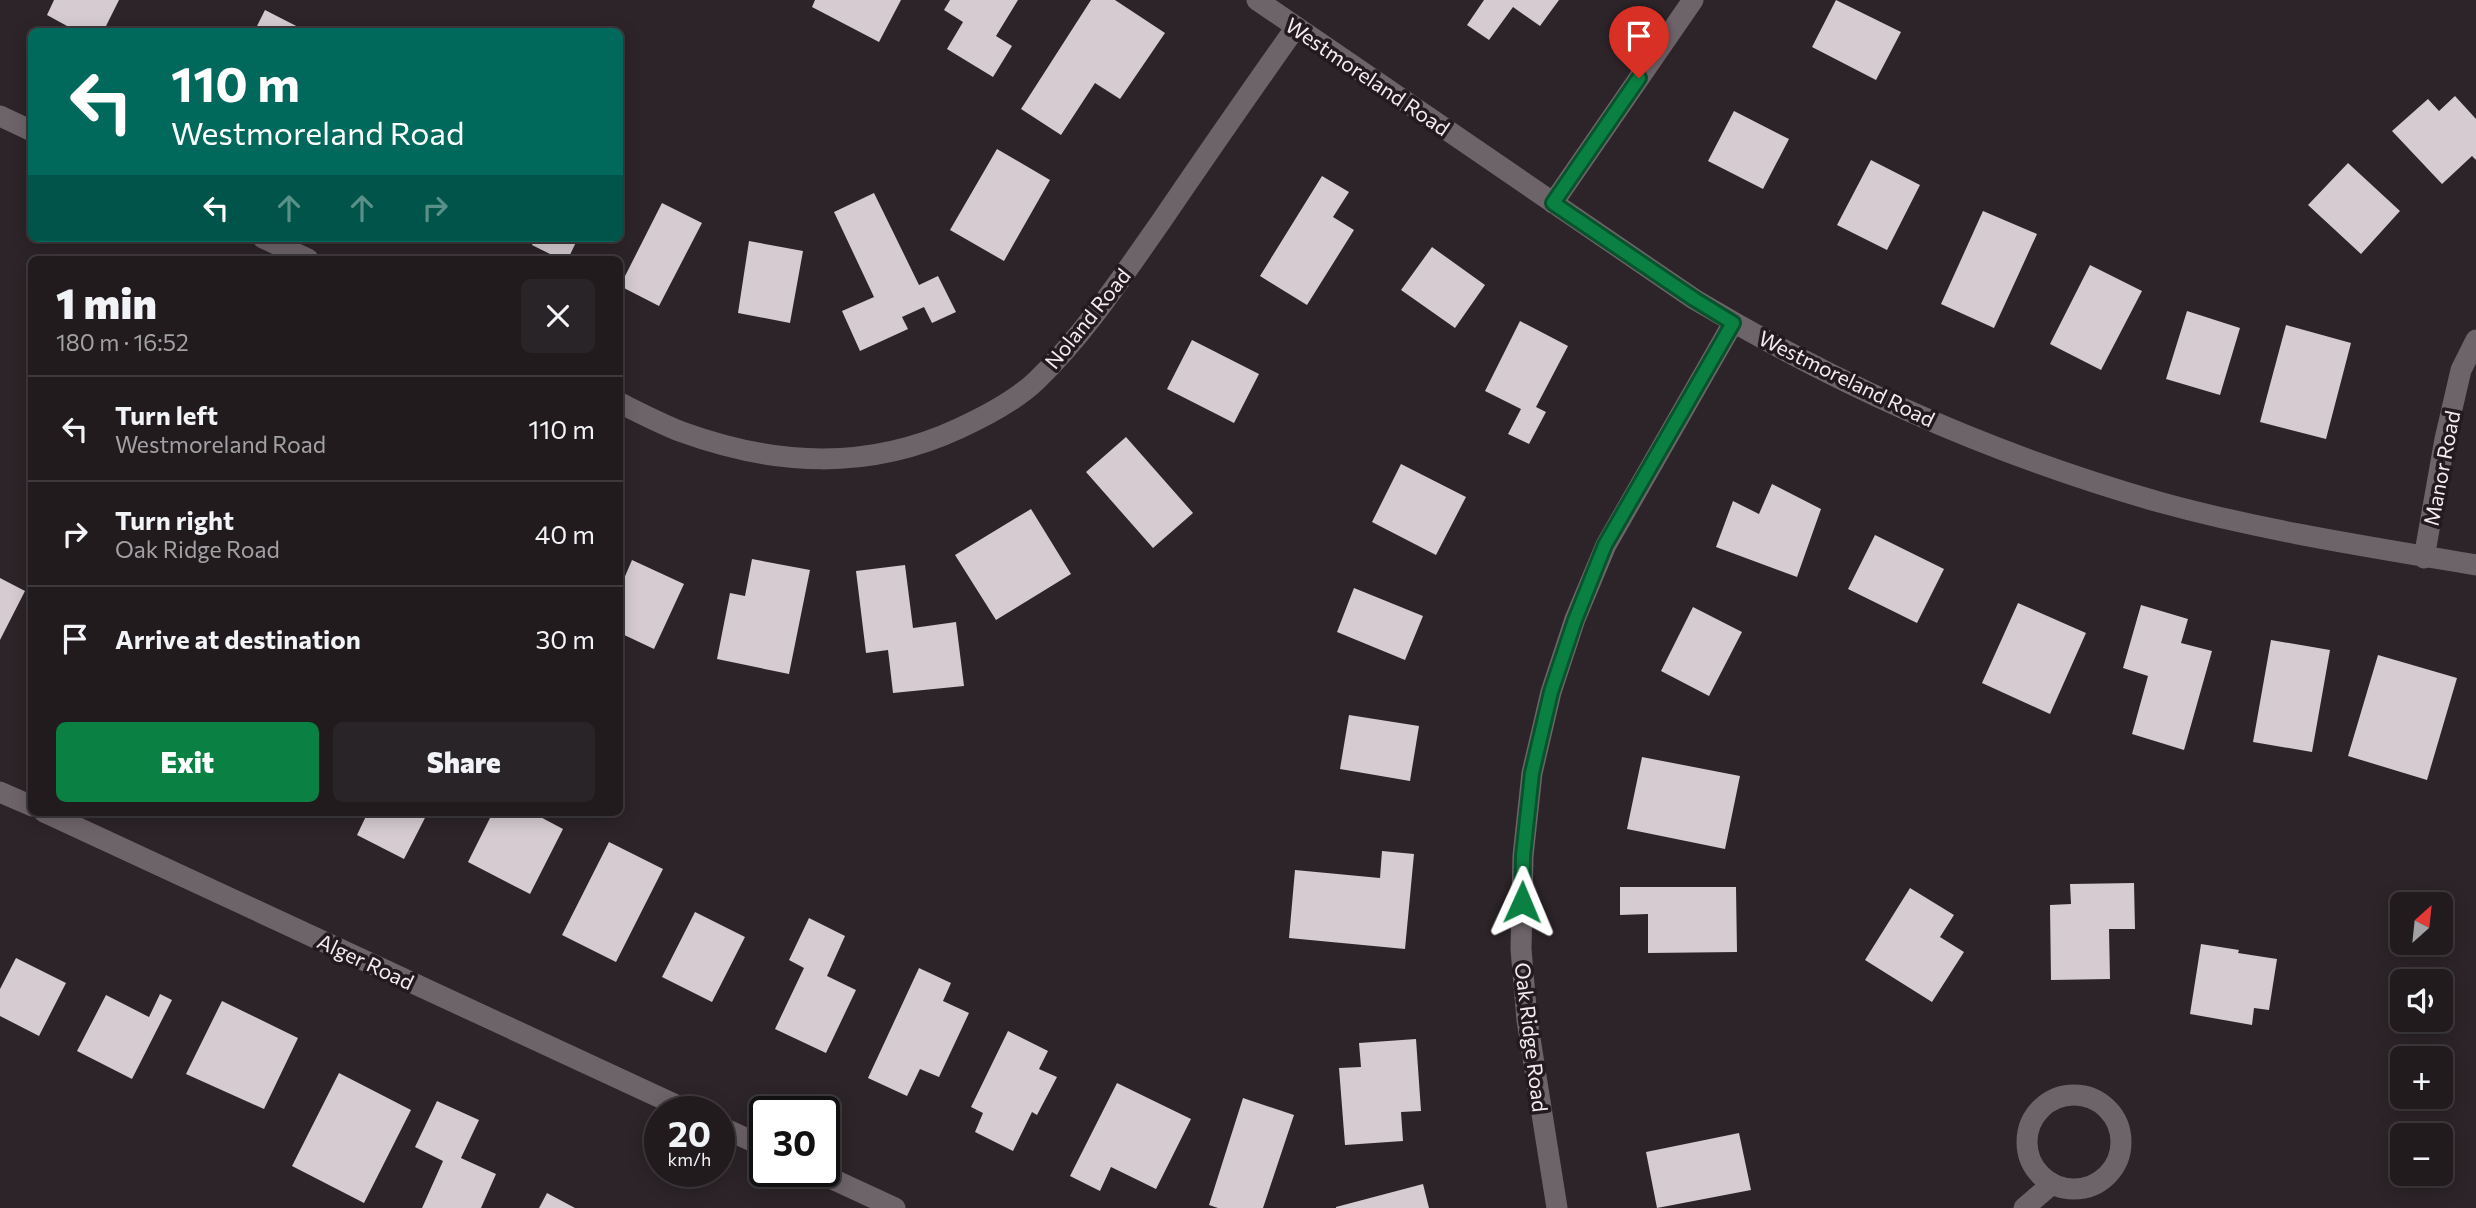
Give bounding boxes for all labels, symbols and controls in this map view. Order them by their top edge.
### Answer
pin [1609,6,1669,78]
street label: Westmoreland Road [1281,12,1455,140]
icon: arrive [1620,17,1658,55]
text: 110 m [171,52,300,112]
icon: left [56,56,147,147]
text: Westmoreland Road [171,112,465,152]
icon: left [197,189,235,227]
icon: ahead [270,189,308,227]
icon: ahead [343,189,381,227]
icon: right [416,189,454,227]
street label: Noland Road [1039,263,1135,373]
text: 1 min [56,276,157,328]
button: close [521,279,595,353]
street label: Westmoreland Road [1755,325,1939,431]
text: 180 m · 16:52 [56,328,189,356]
text: Turn left [115,399,218,430]
street label: Manor Road [2418,408,2464,528]
icon: left [56,410,94,448]
text: 110 m [528,413,595,444]
text: Westmoreland Road [115,430,326,458]
text: Turn right [115,504,234,535]
icon: right [56,515,94,553]
text: 40 m [535,518,595,549]
text: Oak Ridge Road [115,535,280,563]
icon: arrive [56,620,94,658]
text: Arrive at destination [115,623,361,654]
text: 30 m [536,623,595,654]
button: Exit [56,722,319,802]
button: Share [333,722,595,802]
position arrow [1485,865,1559,939]
north arrow [2390,892,2454,956]
map controls [2390,892,2453,1186]
street label: Alger Road [314,928,418,994]
street label: Oak Ridge Road [1510,961,1554,1113]
button: sound [2390,969,2453,1032]
button: + [2390,1046,2453,1109]
speed limit sign: 30 [749,1096,840,1187]
text: 20 [668,1111,711,1154]
button: − [2390,1123,2453,1186]
text: km/h [668,1148,711,1170]

